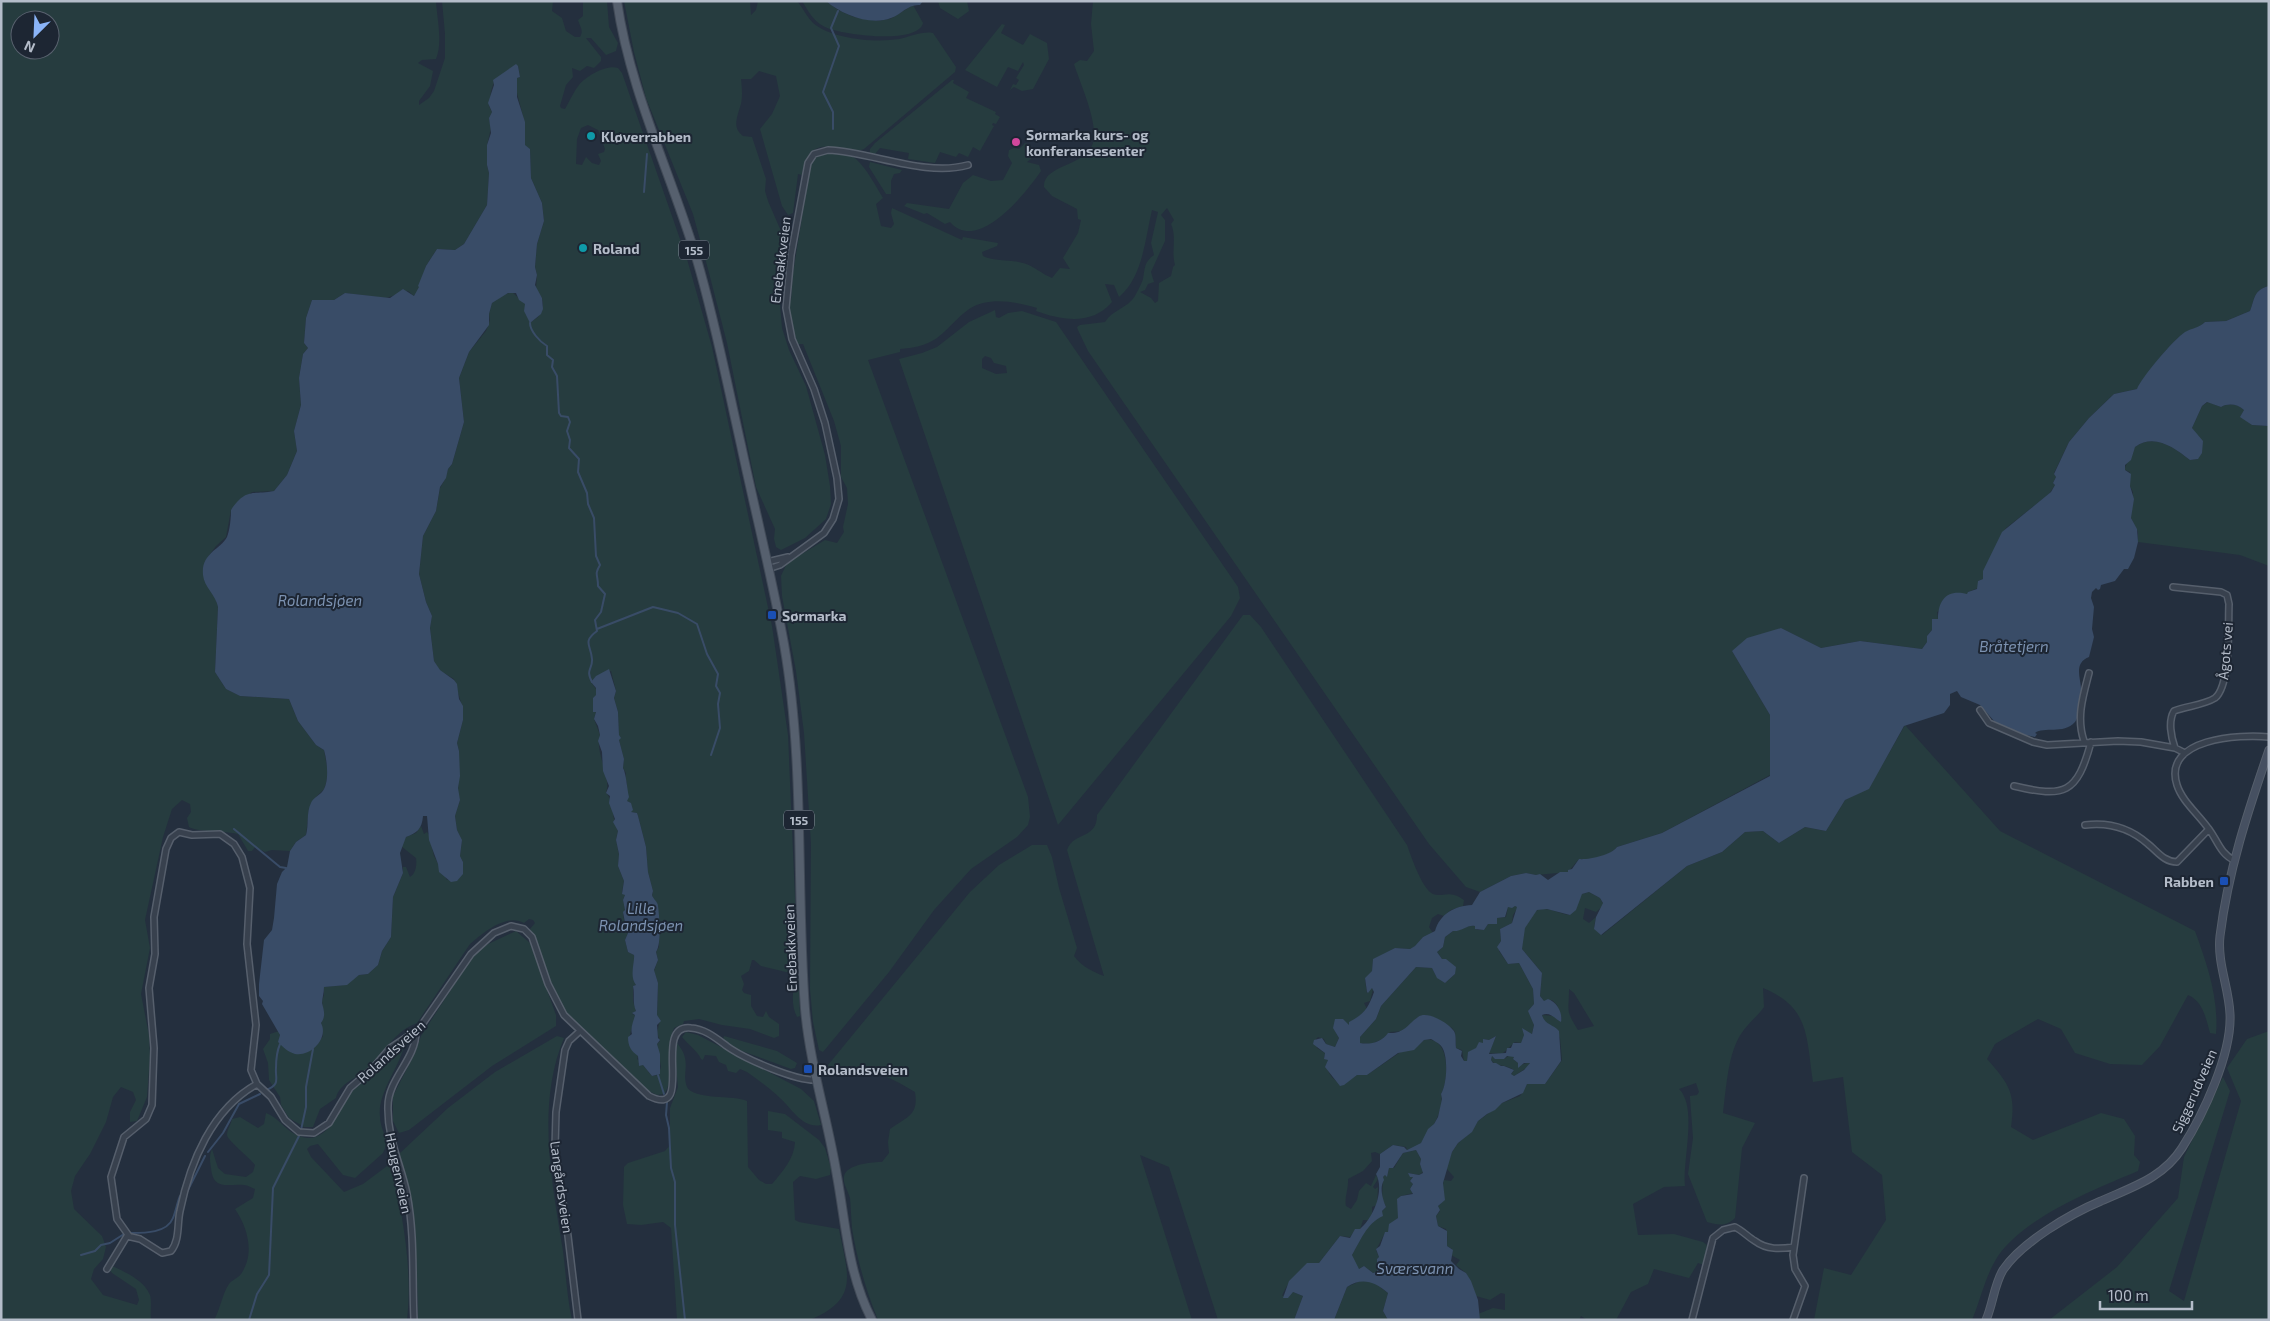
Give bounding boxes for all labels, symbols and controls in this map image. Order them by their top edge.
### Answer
north arrow [10,10,60,60]
text: N [21,38,38,57]
place label: Sørmarka kurs- og konferansesenter [1026,126,1148,159]
place label: Kløverrabben [601,128,691,145]
marker: Kløverrabben [585,130,597,142]
marker: Sørmarka kurs- og konferansesenter [1010,136,1022,148]
street label: Enebakkveien [766,216,794,304]
place label: Roland [593,240,640,257]
road number: 155 [679,240,709,260]
marker: Roland [577,242,589,254]
water label: Rolandsjøen [278,591,362,610]
place label: Sørmarka [782,607,847,624]
marker: Sørmarka [766,609,778,621]
street label: Ågots vei [2214,621,2236,681]
water label: Bråtetjern [1979,637,2049,656]
road number: 155 [784,810,814,830]
place label: Rabben [2164,873,2214,890]
marker: Rabben [2218,875,2230,887]
water label: Lille Rolandsjøen [599,899,683,935]
street label: Enebakkveien [780,904,800,992]
street label: Rolandsveien [354,1016,428,1086]
street label: Siggerudveien [2168,1046,2220,1136]
place label: Rolandsveien [818,1061,908,1078]
marker: Rolandsveien [802,1063,814,1075]
street label: Haugenveien [382,1131,416,1215]
street label: Langårdsveien [547,1140,577,1234]
water label: Sværsvann [1377,1259,1453,1277]
scale bar [2100,1278,2192,1310]
text: 100 m [2108,1286,2149,1304]

